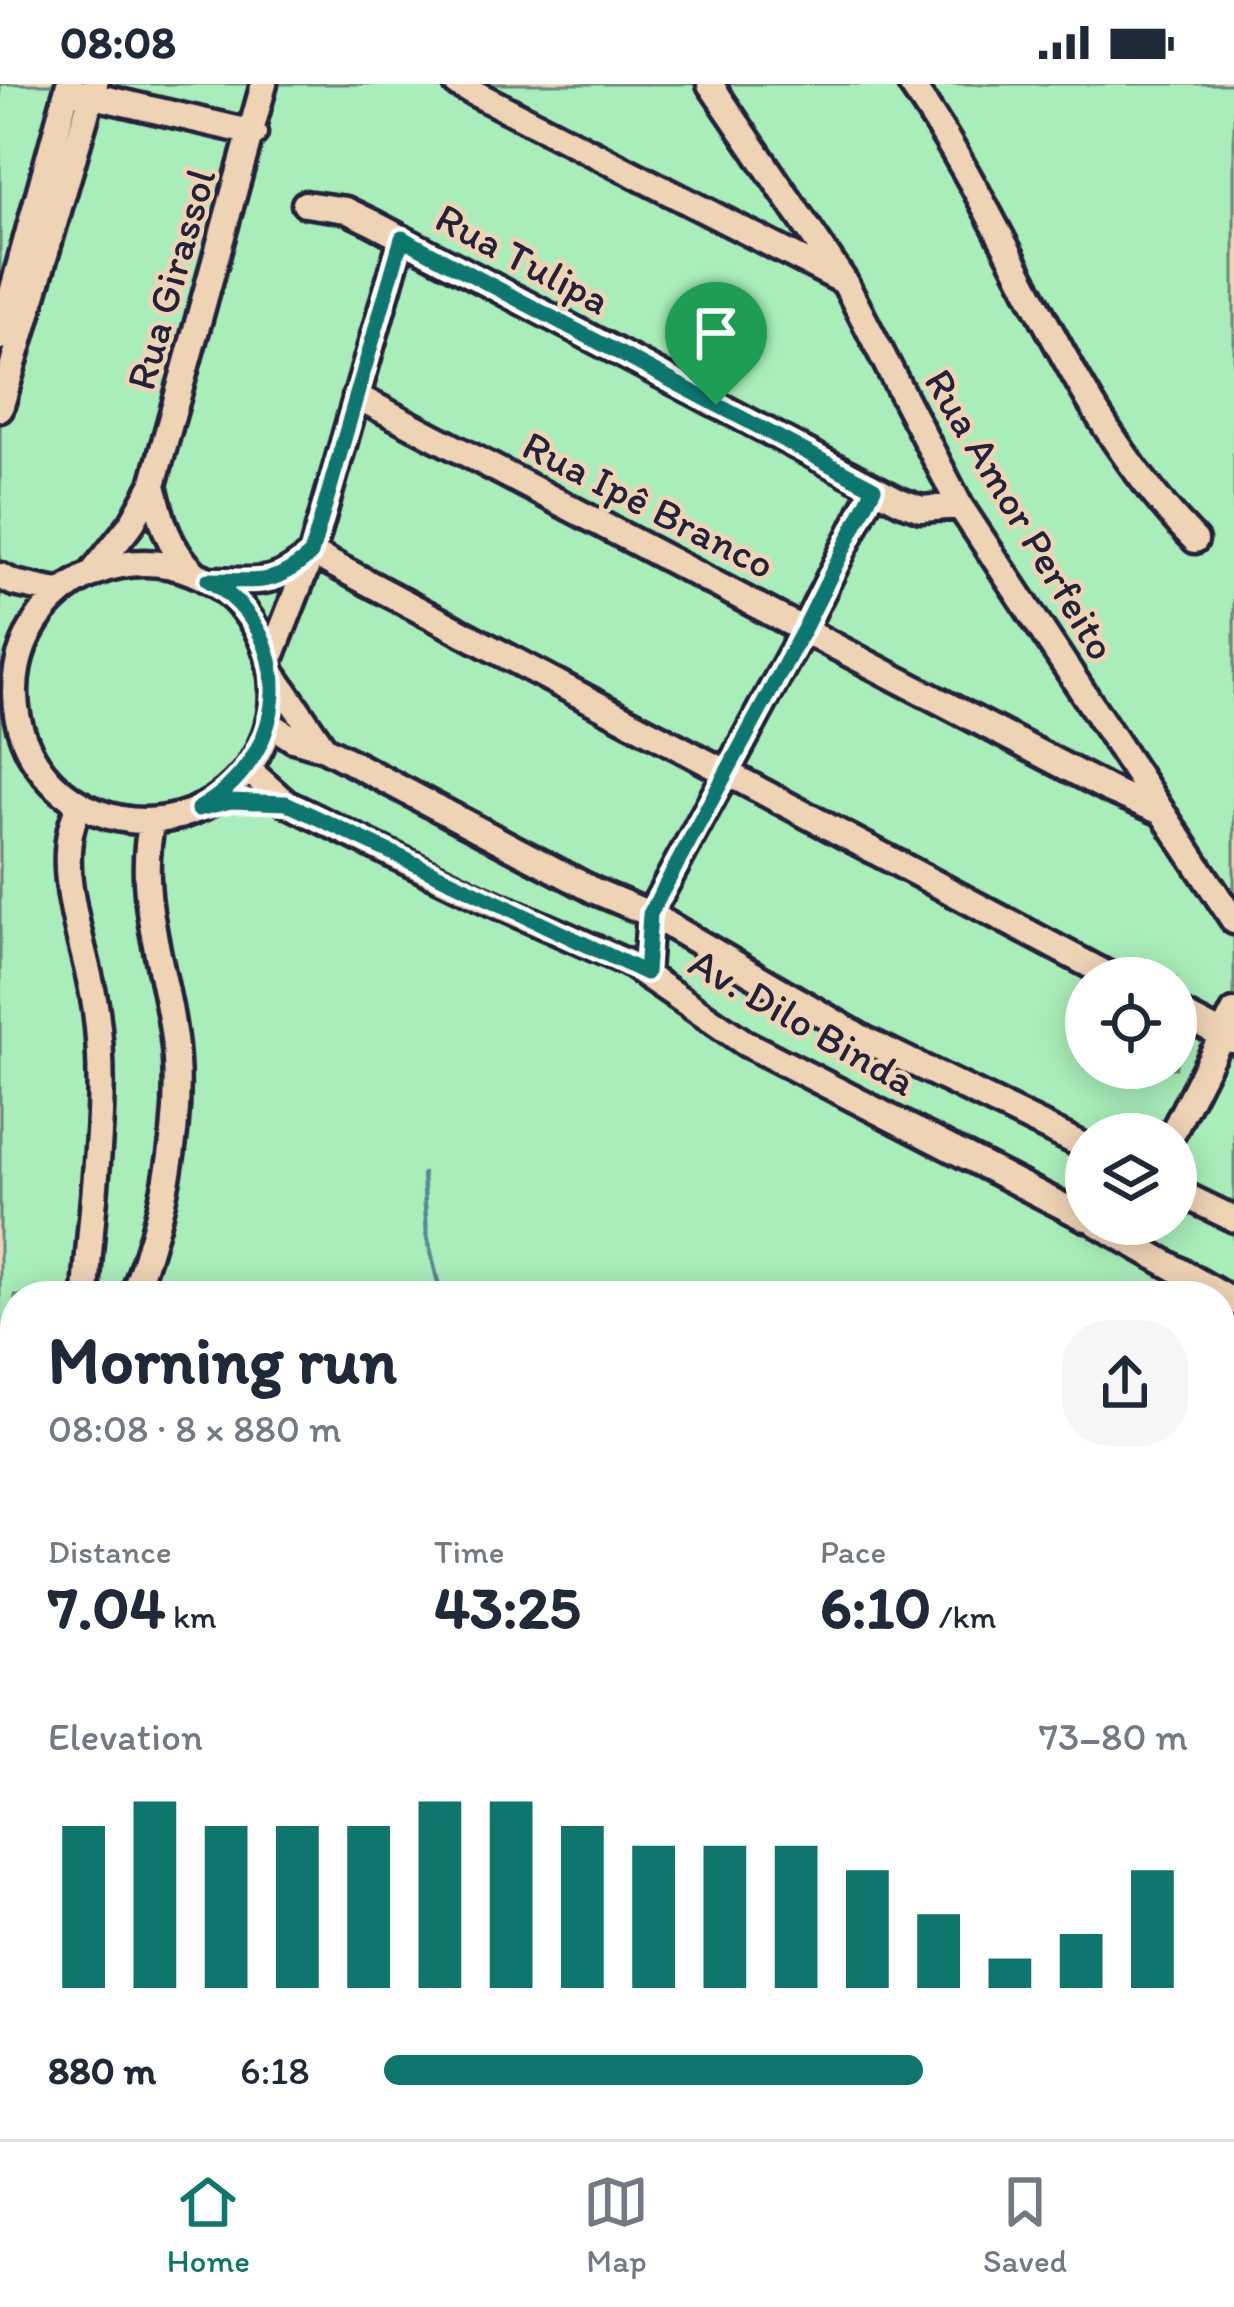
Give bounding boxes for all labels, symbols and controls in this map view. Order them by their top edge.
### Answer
text: 08:08 [60,15,176,69]
street label: Rua Girassol [115,163,226,396]
street label: Rua Tulipa [427,191,618,325]
pin [665,282,767,405]
icon: arrive [683,300,749,366]
street label: Rua Amor Perfeito [914,359,1128,669]
street label: Rua Ipê Branco [514,419,783,590]
street label: Av. Dilo Binda [681,936,925,1107]
map controls [1065,957,1197,1245]
button: locate [1065,957,1197,1089]
button: layers [1065,1113,1197,1245]
text: Morning run [48,1320,397,1400]
button: share [1062,1320,1188,1446]
text: 08:08 · 8 × 880 m [48,1405,342,1452]
text: Distance [48,1532,172,1571]
text: Time [434,1532,504,1571]
text: Pace [820,1532,886,1571]
text: 7.04 [48,1571,166,1643]
text: 43:25 [434,1571,581,1643]
text: 6:10 [820,1571,931,1643]
text: km [166,1597,217,1636]
text: /km [931,1597,996,1636]
text: Elevation [48,1713,203,1760]
text: 73–80 m [1039,1713,1188,1760]
text: 880 m [48,2047,156,2094]
text: 6:18 [240,2047,310,2094]
tab: Home [167,2169,250,2280]
tab: Map [583,2169,649,2280]
tab: Saved [983,2169,1067,2280]

